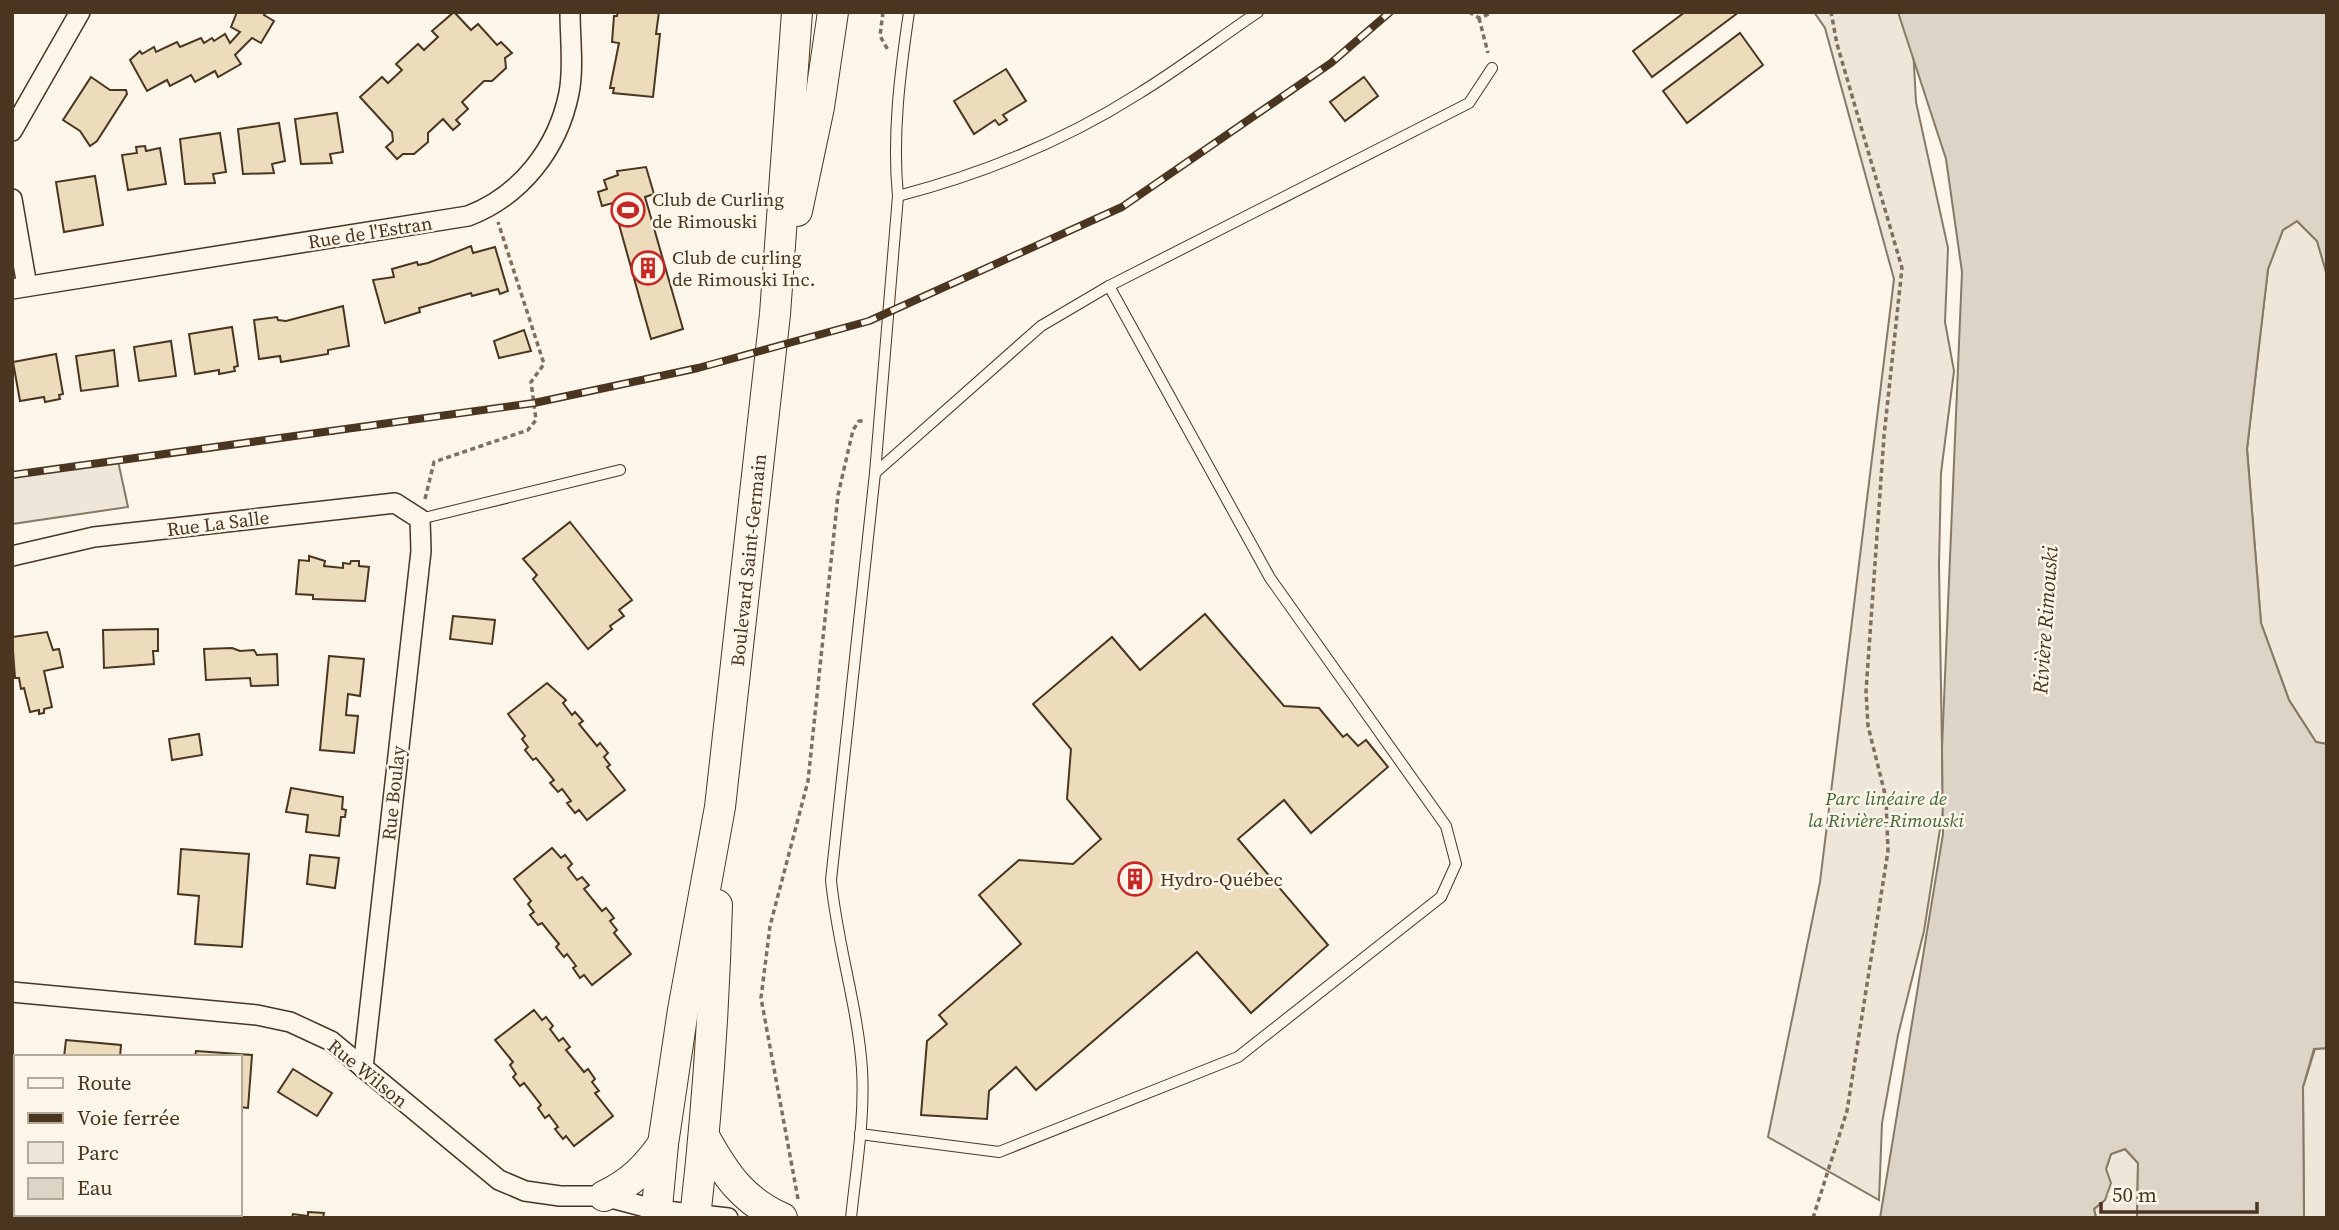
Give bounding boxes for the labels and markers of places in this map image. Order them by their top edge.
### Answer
place label: Club de Curling de Rimouski [652,186,784,234]
sports icon: Club de Curling de Rimouski [609,191,647,229]
place label: Club de curling de Rimouski Inc. [672,244,815,292]
building icon: Club de curling de Rimouski Inc. [629,249,667,287]
building icon: Hydro-Québec [1116,860,1154,898]
place label: Hydro-Québec [1160,866,1283,892]

